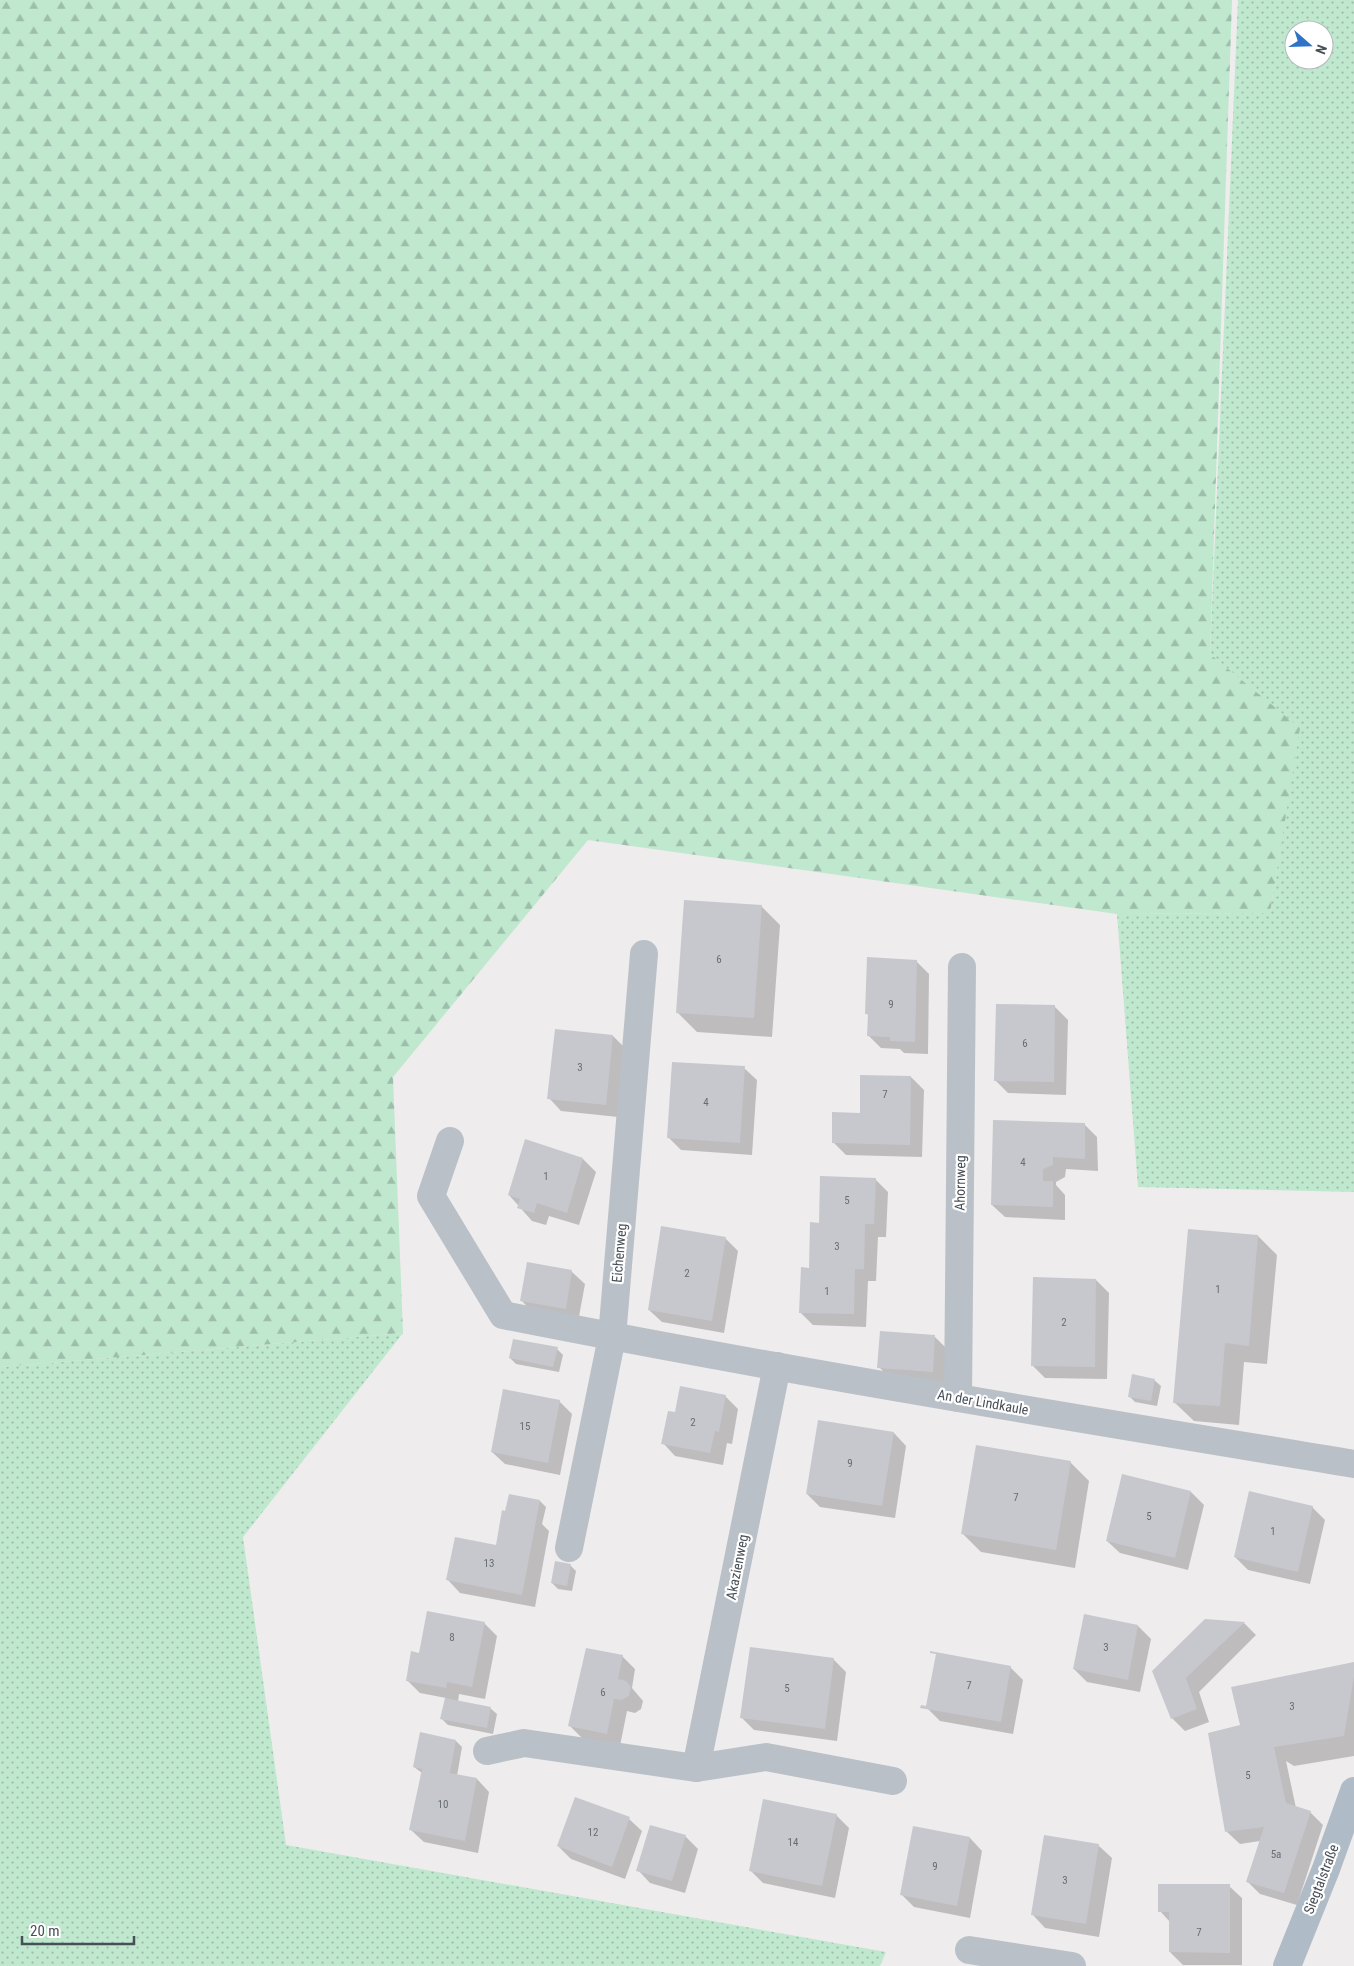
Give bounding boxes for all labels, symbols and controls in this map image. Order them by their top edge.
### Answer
north arrow [1284,20,1334,70]
text: N [1312,43,1330,56]
house number: 6 [716,953,722,966]
house number: 9 [888,998,894,1011]
house number: 6 [1022,1037,1028,1050]
house number: 3 [577,1061,583,1074]
house number: 7 [882,1088,888,1101]
house number: 4 [703,1096,709,1109]
street label: Ahornweg [952,1155,968,1211]
house number: 4 [1020,1156,1026,1169]
house number: 1 [543,1170,549,1183]
house number: 5 [844,1194,850,1207]
street label: Eichenweg [608,1223,630,1283]
house number: 3 [834,1240,840,1253]
house number: 2 [684,1267,690,1280]
house number: 1 [1215,1283,1221,1296]
house number: 1 [824,1285,830,1298]
house number: 2 [1061,1316,1067,1329]
street label: An der Lindkaule [936,1386,1030,1418]
house number: 2 [690,1416,696,1429]
house number: 15 [520,1420,530,1433]
house number: 9 [847,1457,853,1470]
house number: 7 [1013,1491,1019,1504]
house number: 5 [1146,1510,1152,1523]
house number: 1 [1270,1525,1276,1538]
street label: Akazienweg [723,1533,751,1601]
house number: 13 [484,1557,494,1570]
house number: 8 [449,1631,455,1644]
house number: 3 [1103,1641,1109,1654]
house number: 7 [966,1679,972,1692]
house number: 5 [784,1682,790,1695]
house number: 6 [600,1686,606,1699]
house number: 3 [1289,1700,1295,1713]
house number: 5 [1245,1769,1251,1782]
house number: 10 [438,1798,448,1811]
house number: 12 [588,1826,598,1839]
house number: 14 [788,1836,799,1849]
street label: Siegtalstraße [1300,1842,1342,1916]
house number: 5a [1271,1848,1281,1861]
house number: 9 [932,1860,938,1873]
house number: 3 [1062,1874,1068,1887]
scale bar [22,1914,135,1946]
text: 20 m [30,1922,60,1940]
house number: 7 [1196,1926,1202,1939]

